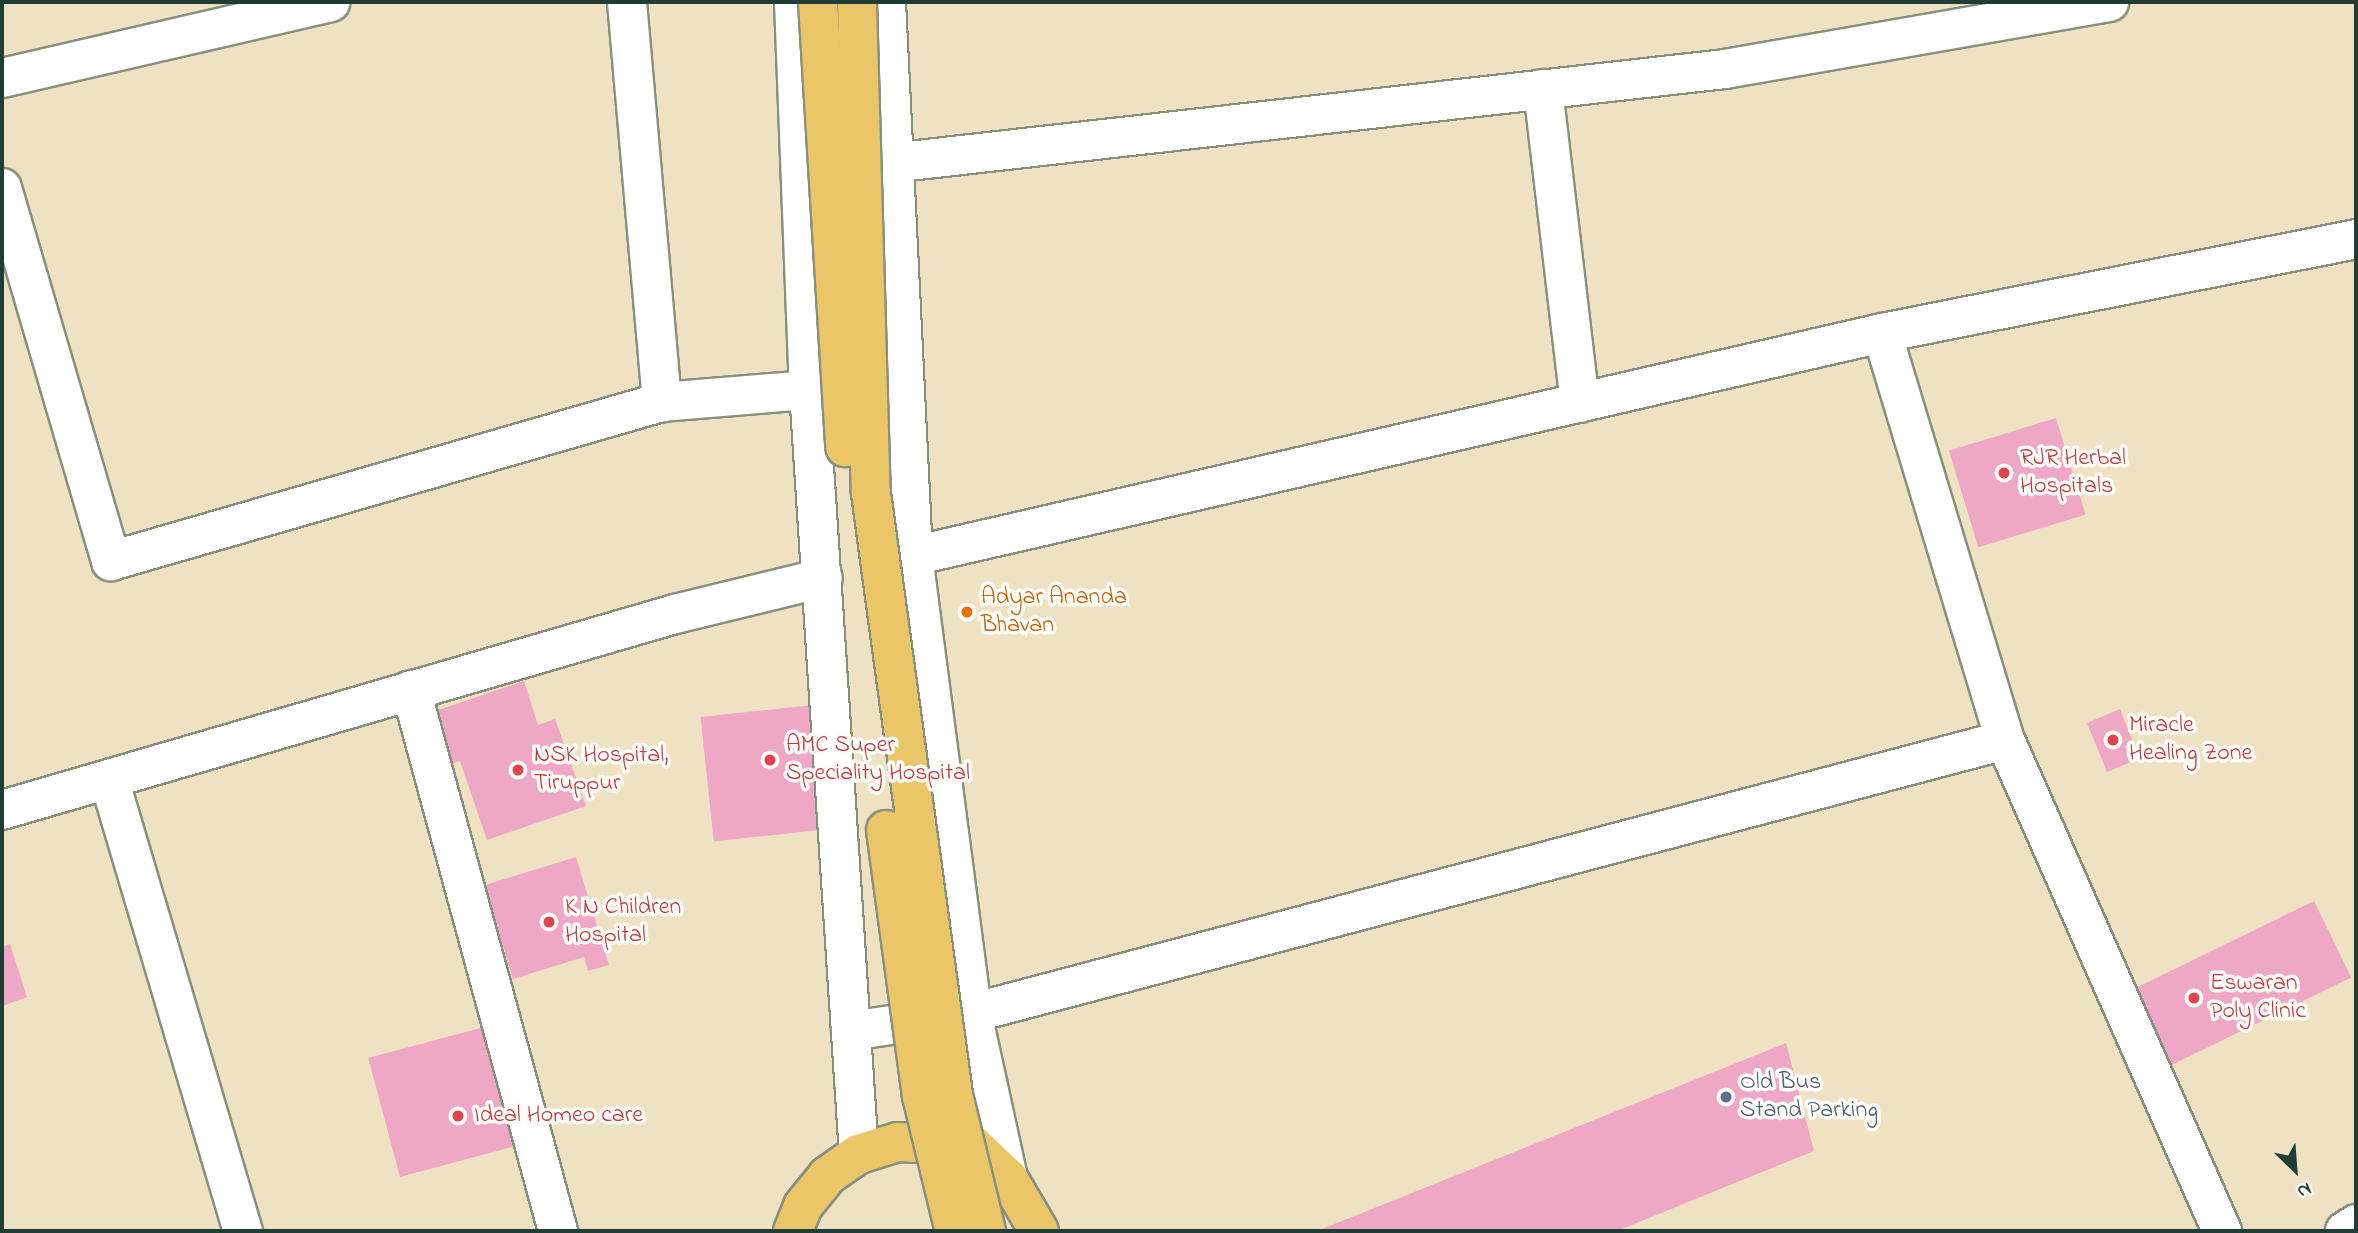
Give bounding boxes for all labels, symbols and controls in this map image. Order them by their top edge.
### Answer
place label: RJR Herbal Hospitals [2020,445,2126,501]
marker: RJR Herbal Hospitals [1994,463,2014,483]
place label: Adyar Ananda Bhavan [981,584,1127,640]
marker: Adyar Ananda Bhavan [959,604,975,620]
place label: Miracle Healing Zone [2129,712,2252,768]
marker: Miracle Healing Zone [2103,730,2123,750]
place label: AMC Super Speciality Hospital [786,732,970,788]
place label: NSK Hospital, Tiruppur [534,742,668,798]
marker: AMC Super Speciality Hospital [760,750,780,770]
marker: NSK Hospital, Tiruppur [508,760,528,780]
place label: K N Children Hospital [565,894,681,950]
marker: K N Children Hospital [539,912,559,932]
place label: Eswaran Poly Clinic [2210,970,2306,1026]
marker: Eswaran Poly Clinic [2184,988,2204,1008]
place label: Old Bus Stand Parking [1740,1069,1878,1125]
marker: Old Bus Stand Parking [1718,1089,1734,1105]
place label: Ideal Homeo care [474,1102,643,1130]
marker: Ideal Homeo care [448,1106,468,1126]
north arrow [2260,1135,2330,1205]
text: N [2293,1175,2316,1204]

